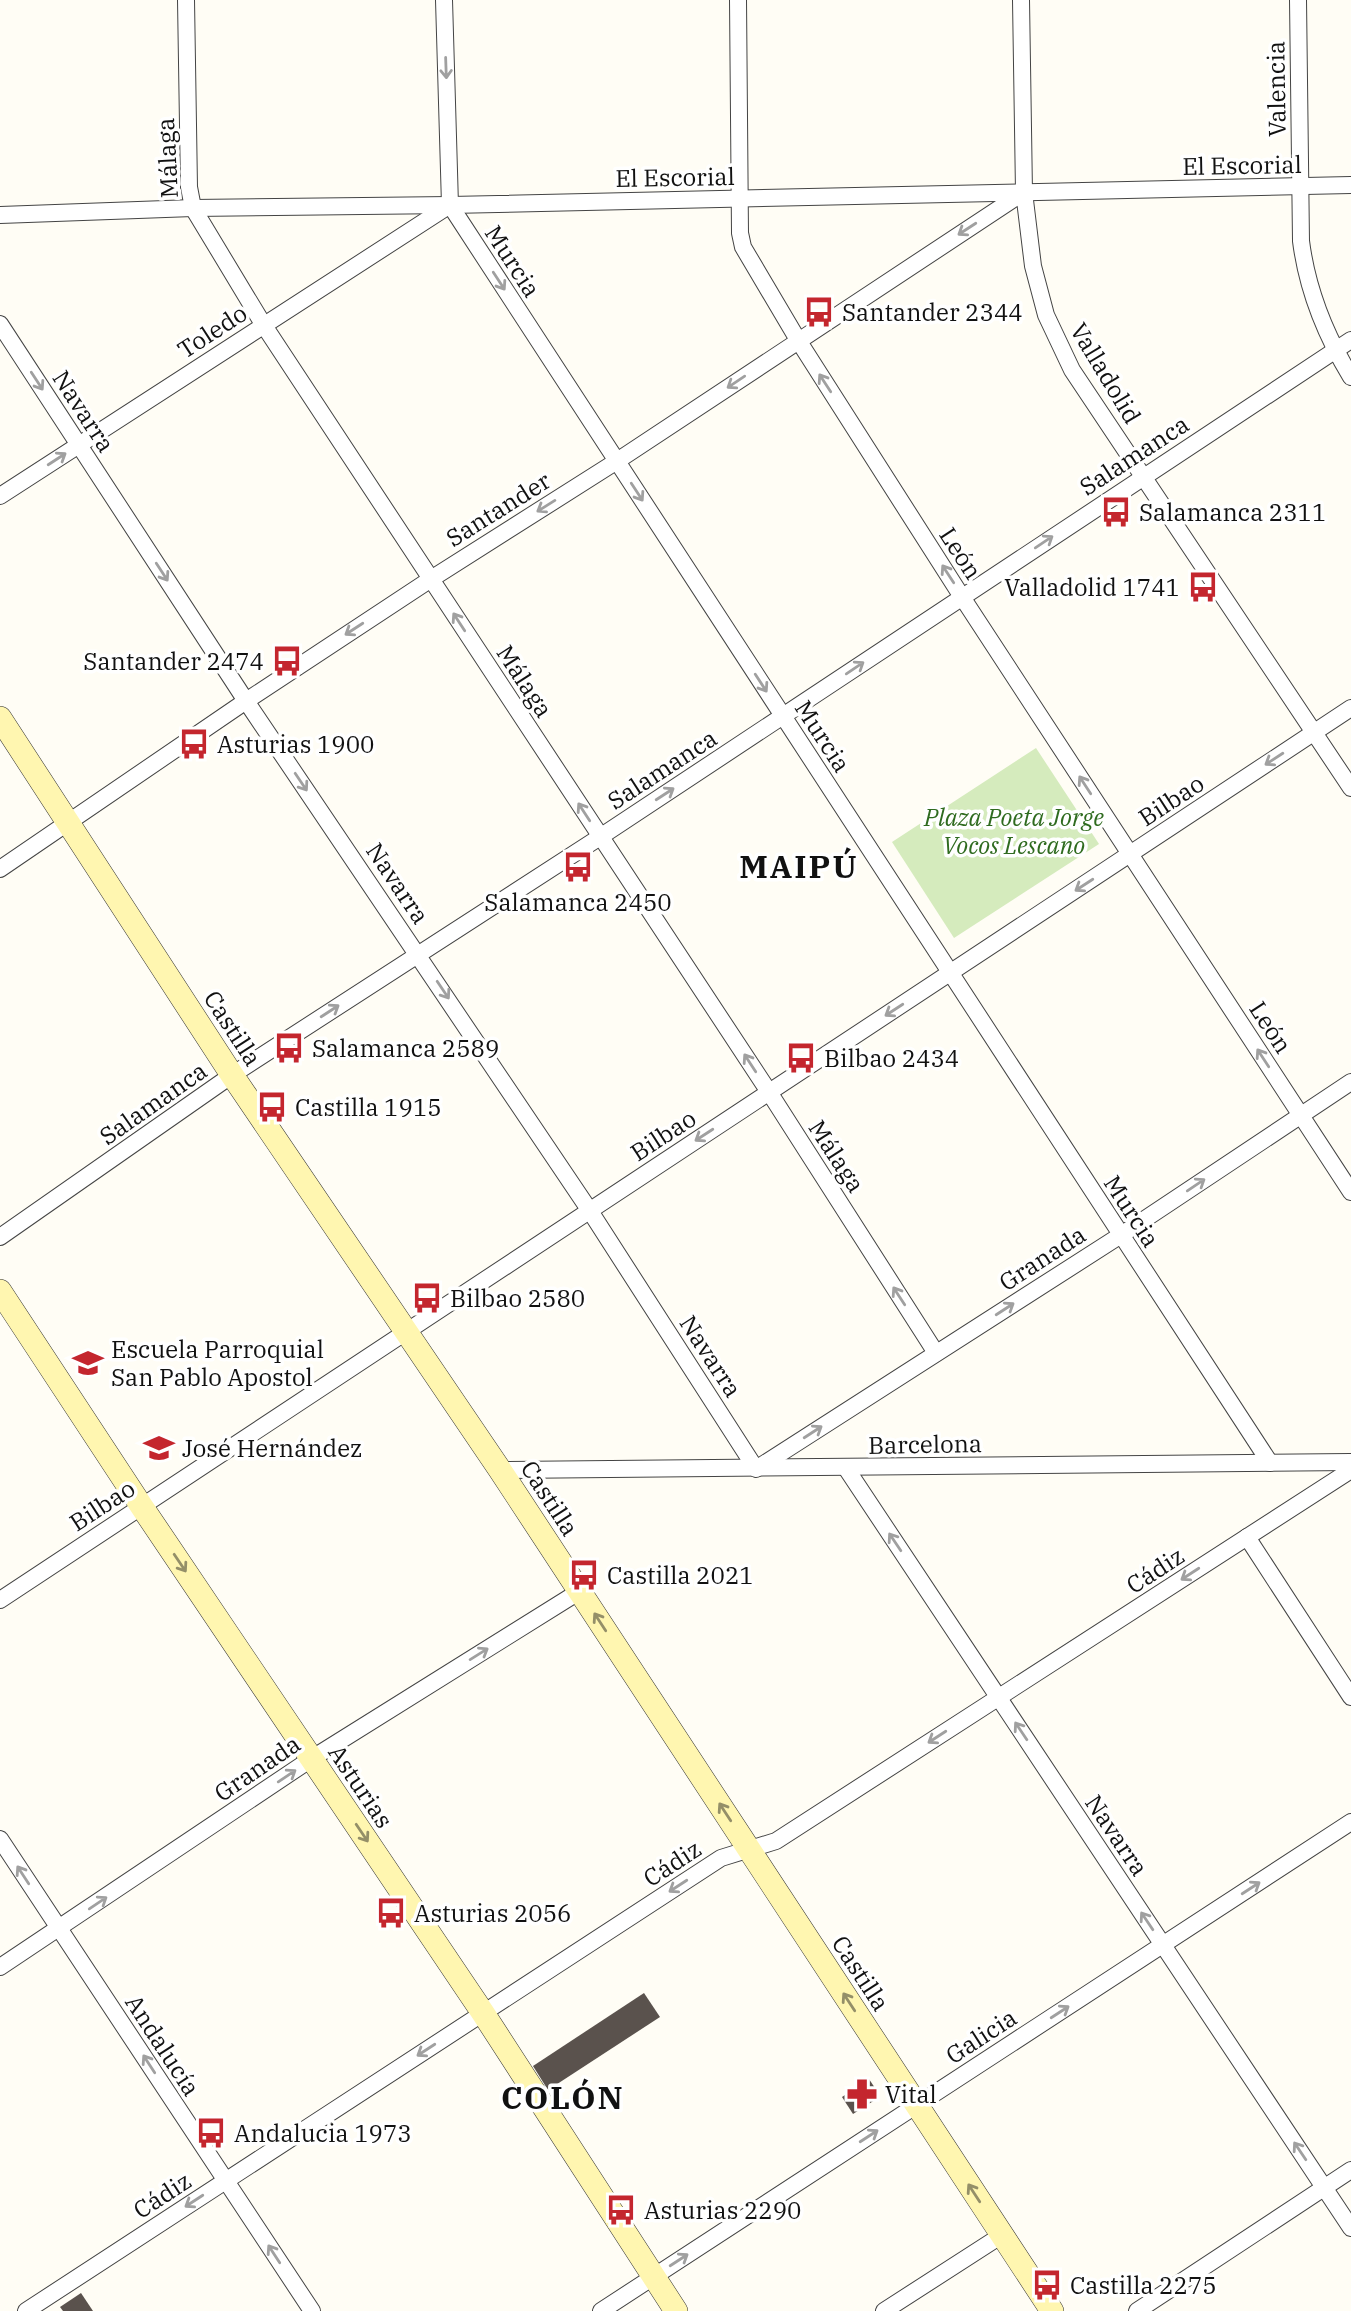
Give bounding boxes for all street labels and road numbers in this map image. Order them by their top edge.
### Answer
street label: Valencia [1259,41,1293,137]
street label: Málaga [149,117,185,199]
street label: El Escorial [1182,148,1302,182]
street label: El Escorial [615,160,735,194]
street label: Murcia [478,219,548,303]
street label: Toledo [171,297,253,365]
street label: Valladolid [1063,317,1149,429]
street label: Navarra [46,364,122,458]
street label: Salamanca [1073,408,1195,502]
street label: Santander [440,464,557,554]
street label: León [932,521,990,585]
street label: Málaga [490,639,560,723]
street label: Murcia [788,694,858,778]
street label: Salamanca [601,722,723,816]
street label: Bilbao [1132,767,1210,833]
street label: Navarra [359,836,437,930]
street label: Castilla [197,984,269,1072]
street label: León [1242,995,1300,1059]
street label: Salamanca [93,1054,213,1152]
street label: Bilbao [624,1102,702,1168]
street label: Málaga [802,1114,872,1198]
street label: Murcia [1097,1169,1167,1253]
street label: Granada [993,1218,1091,1298]
street label: Navarra [673,1309,749,1403]
street label: Barcelona [868,1427,982,1461]
street label: Castilla [514,1454,586,1542]
street label: Bilbao [63,1472,141,1538]
street label: Cádiz [1120,1539,1190,1601]
street label: Granada [208,1728,306,1808]
street label: Asturias [321,1738,401,1834]
street label: Navarra [1078,1788,1156,1882]
street label: Cádiz [637,1832,707,1894]
street label: Castilla [825,1929,897,2017]
street label: Andalucía [118,1988,208,2102]
street label: Galicia [939,2001,1023,2071]
street label: Cádiz [127,2164,197,2226]

